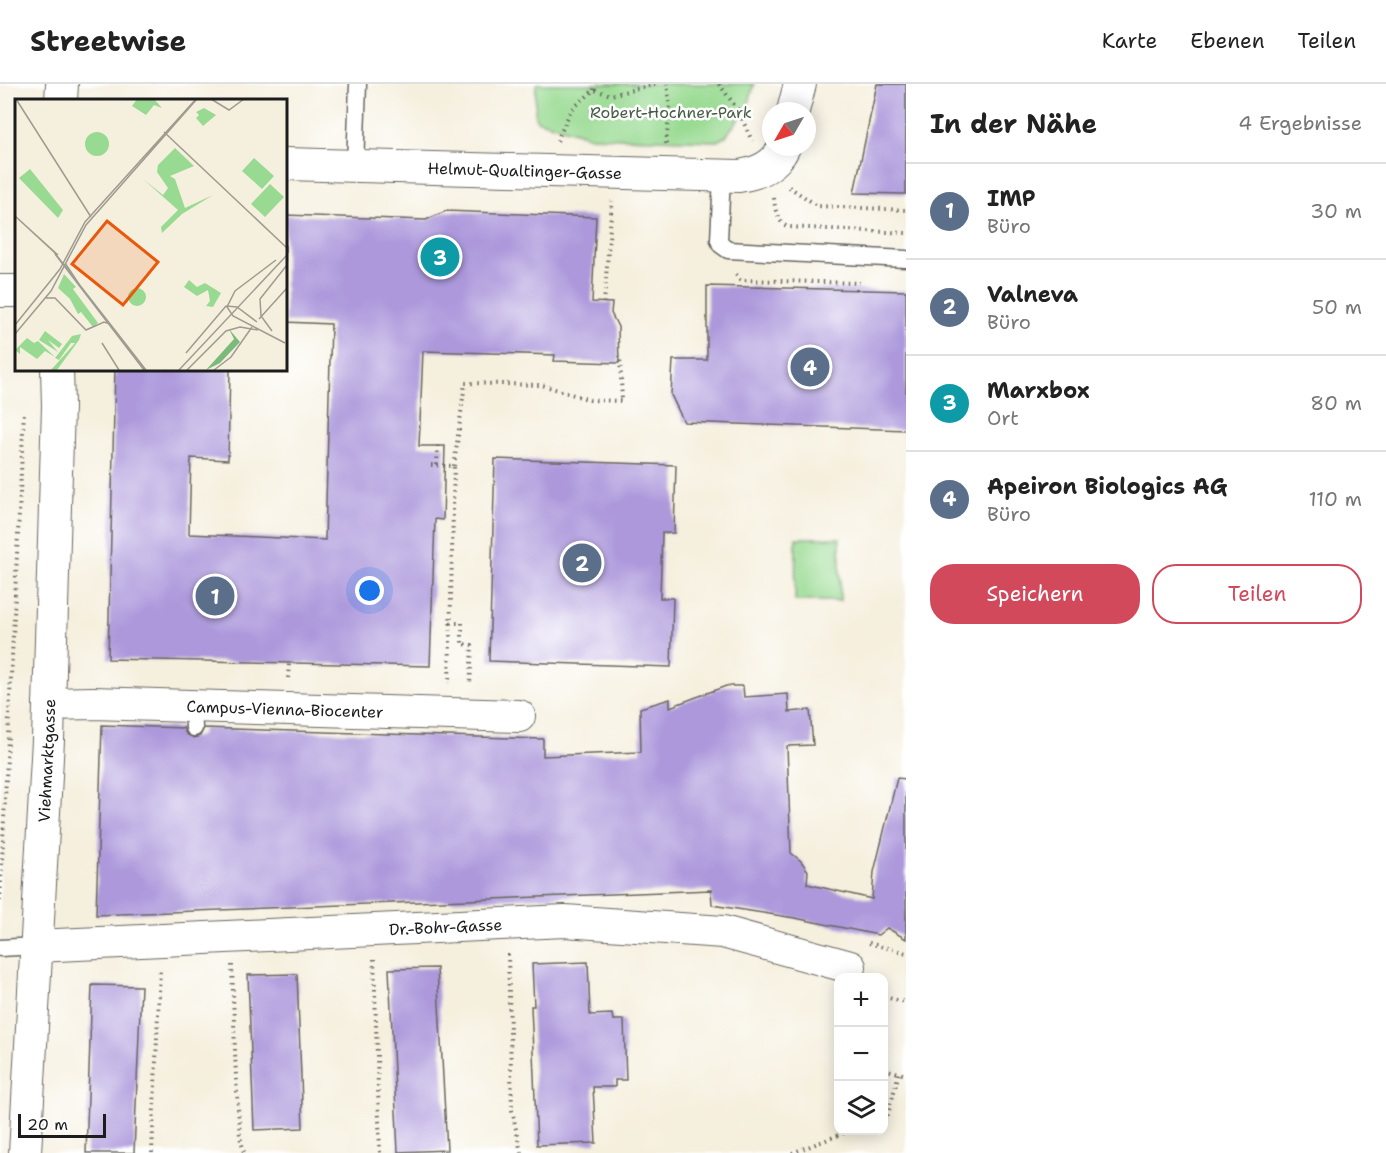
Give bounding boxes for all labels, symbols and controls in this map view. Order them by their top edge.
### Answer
text: Streetwise [30,22,186,60]
text: Karte [1102,27,1157,55]
text: Ebenen [1190,27,1265,55]
text: Teilen [1298,27,1356,55]
inset map [15,99,286,370]
park label: Robert-Hochner-Park [590,102,752,123]
north arrow [762,102,816,156]
text: In der Nähe [930,106,1097,141]
text: 4 Ergebnisse [1238,110,1362,136]
street label: Helmut-Qualtinger-Gasse [427,157,622,183]
text: IMP [987,184,1036,213]
text: 1 [945,198,954,224]
text: 30 m [1310,198,1362,224]
text: Büro [987,213,1031,239]
pin: 3 [420,234,460,279]
text: Valneva [987,280,1078,309]
text: 2 [943,294,957,320]
text: 50 m [1312,294,1362,320]
text: Büro [987,309,1031,335]
pin: 4 [790,344,830,390]
text: Marxbox [987,376,1090,405]
text: 3 [943,390,957,416]
text: 80 m [1310,390,1362,416]
text: Ort [987,405,1019,431]
text: Apeiron Biologics AG [987,472,1227,501]
text: 4 [943,486,957,512]
text: 110 m [1308,486,1362,512]
text: Büro [987,501,1031,527]
pin: 2 [562,540,602,586]
button: Speichern [930,564,1140,624]
button: Teilen [1152,564,1362,624]
pin: 1 [196,574,234,618]
your location [355,576,384,605]
street label: Campus-Vienna-Biocenter [186,695,384,722]
street label: Viehmarktgasse [33,699,60,823]
street label: Dr.-Bohr-Gasse [388,913,503,940]
map controls [834,973,888,1135]
button: + [834,973,888,1027]
button: − [834,1027,888,1081]
button: layers [834,1081,888,1135]
scale bar [18,1111,106,1138]
text: 20 m [27,1114,68,1135]

